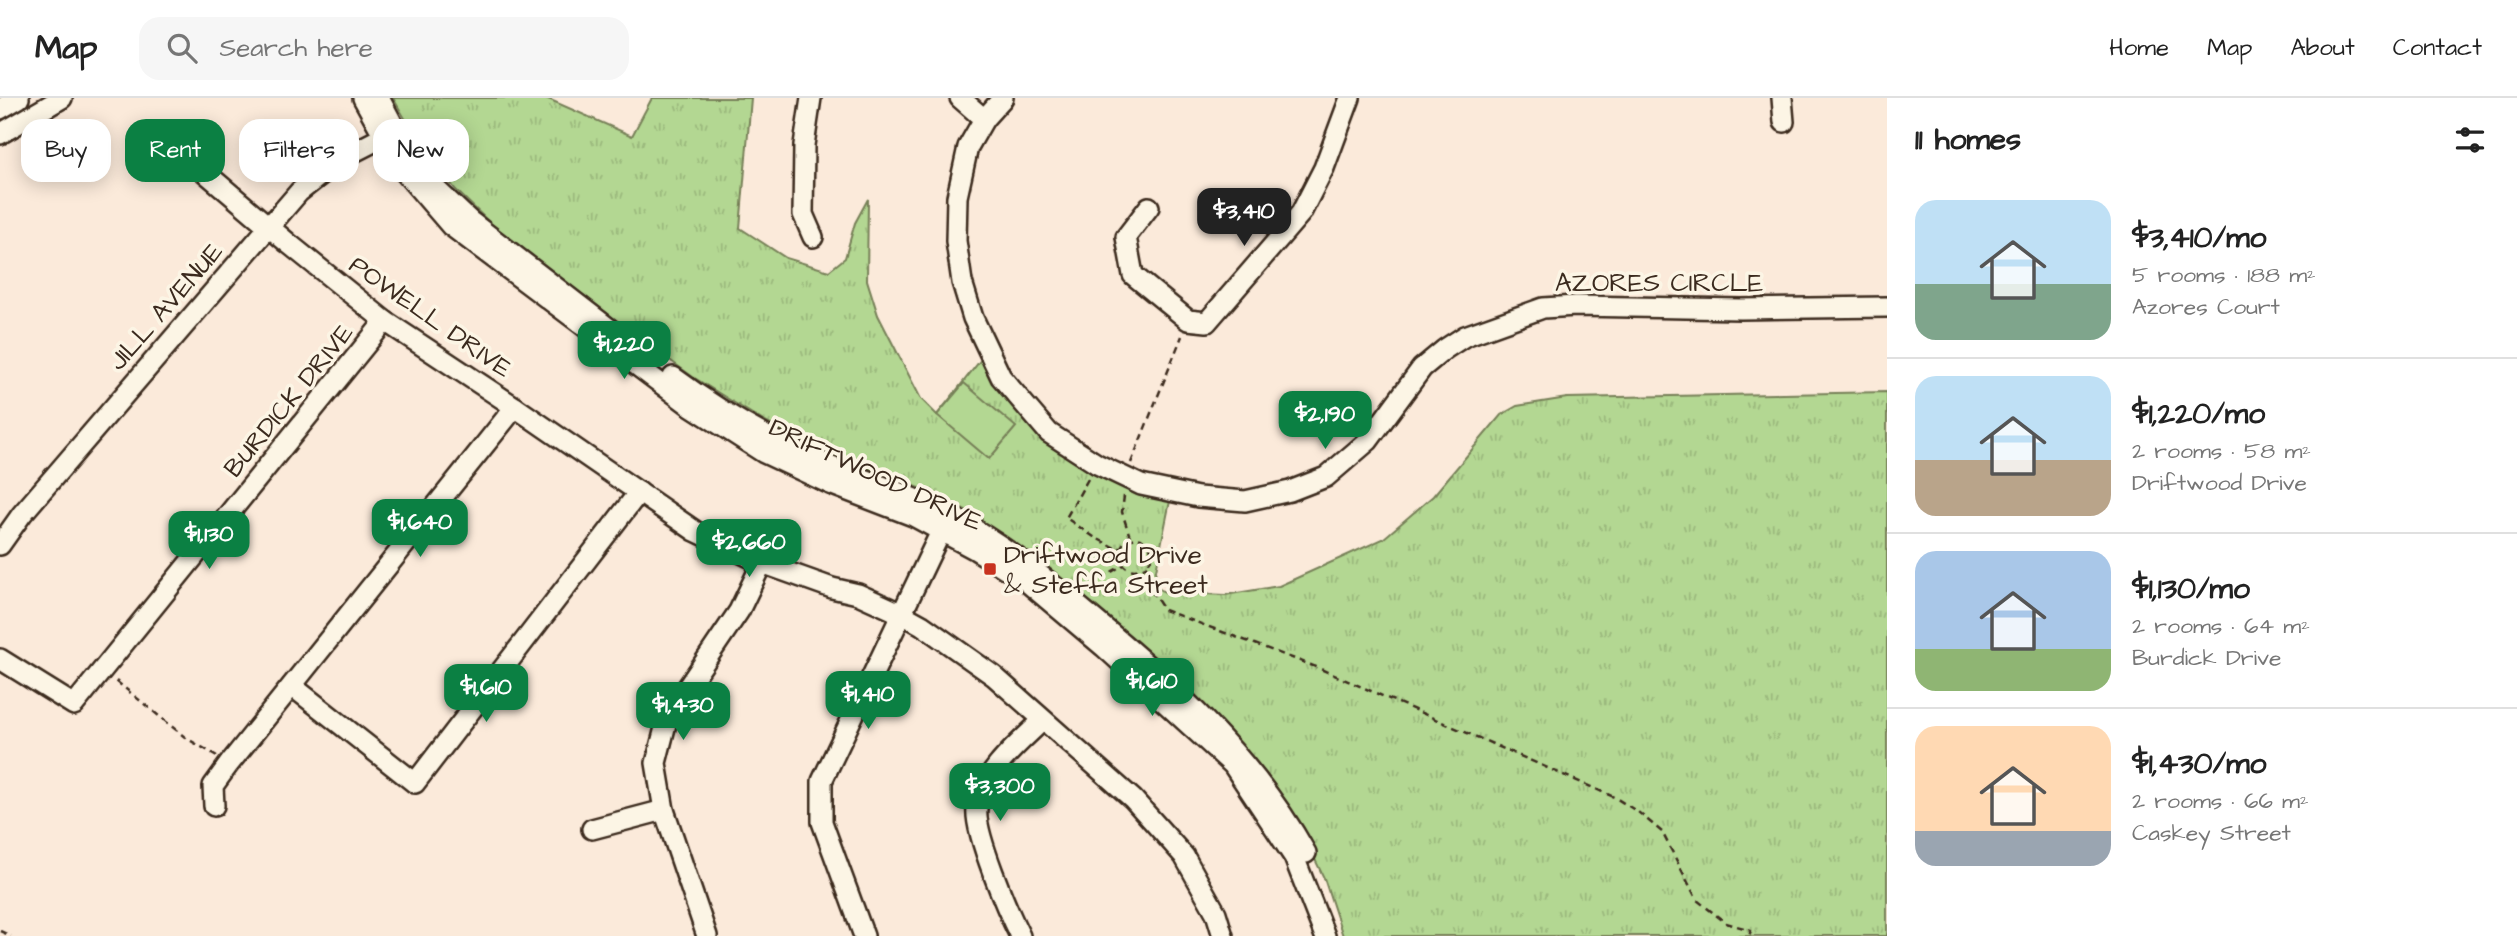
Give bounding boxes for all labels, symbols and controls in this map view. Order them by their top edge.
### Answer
search box [139,17,629,80]
text: Map [35,25,97,71]
icon: search [163,29,201,67]
text: Search here [219,30,373,66]
text: Home [2109,31,2169,65]
text: Map [2207,31,2252,65]
text: About [2290,31,2355,65]
text: Contact [2393,31,2482,65]
chip: Buy [21,119,111,182]
chip: Rent [125,119,225,182]
chip: Filters [239,119,359,182]
chip: New [373,119,469,182]
text: 11 homes [1915,119,2021,161]
icon: filters [2451,121,2489,159]
pin: $3,410 [1187,188,1301,248]
text: $3,410 [1213,195,1275,227]
text: $3,410/mo [2132,217,2266,259]
icon: home [1971,228,2055,312]
street label: JILL AVENUE [100,235,231,378]
street label: POWELL DRIVE [342,247,519,386]
text: 5 rooms · 188 m² [2132,259,2316,291]
street label: AZORES CIRCLE [1555,265,1763,301]
text: Azores Court [2132,291,2280,323]
street label: BURDICK DRIVE [216,316,362,485]
pin: $1,220 [567,322,681,381]
text: $1,220 [594,328,654,360]
pin: $2,190 [1268,392,1382,451]
text: $1,220/mo [2132,393,2265,435]
text: $2,190 [1295,398,1355,430]
icon: home [1971,404,2055,488]
street label: DRIFTWOOD DRIVE [763,410,988,540]
text: 2 rooms · 58 m² [2132,435,2311,467]
text: Driftwood Drive [2132,467,2307,499]
pin: $1,640 [363,500,477,559]
text: $1,640 [388,506,452,538]
pin: $1,130 [152,512,266,571]
text: $1,130 [185,518,234,550]
pin: $2,660 [692,519,806,579]
text: $2,660 [712,526,786,558]
place label: Driftwood Drive & Steffa Street [1004,537,1208,603]
marker: Driftwood Drive & Steffa Street [982,561,998,577]
text: $1,130/mo [2132,568,2250,610]
icon: home [1971,579,2055,663]
text: 2 rooms · 64 m² [2132,610,2310,642]
text: Burdick Drive [2132,642,2281,674]
pin: $1,610 [1095,658,1209,718]
pin: $1,610 [429,664,543,724]
text: $1,610 [1126,665,1178,697]
text: $1,610 [460,671,512,703]
pin: $1,410 [811,672,925,731]
text: $1,410 [842,678,894,710]
pin: $1,430 [626,682,740,742]
text: $1,430 [652,689,714,721]
text: $1,430/mo [2132,743,2266,785]
icon: home [1971,754,2055,838]
pin: $3,300 [943,764,1057,823]
text: $3,300 [965,770,1035,802]
text: 2 rooms · 66 m² [2132,785,2309,817]
text: Caskey Street [2132,817,2291,849]

